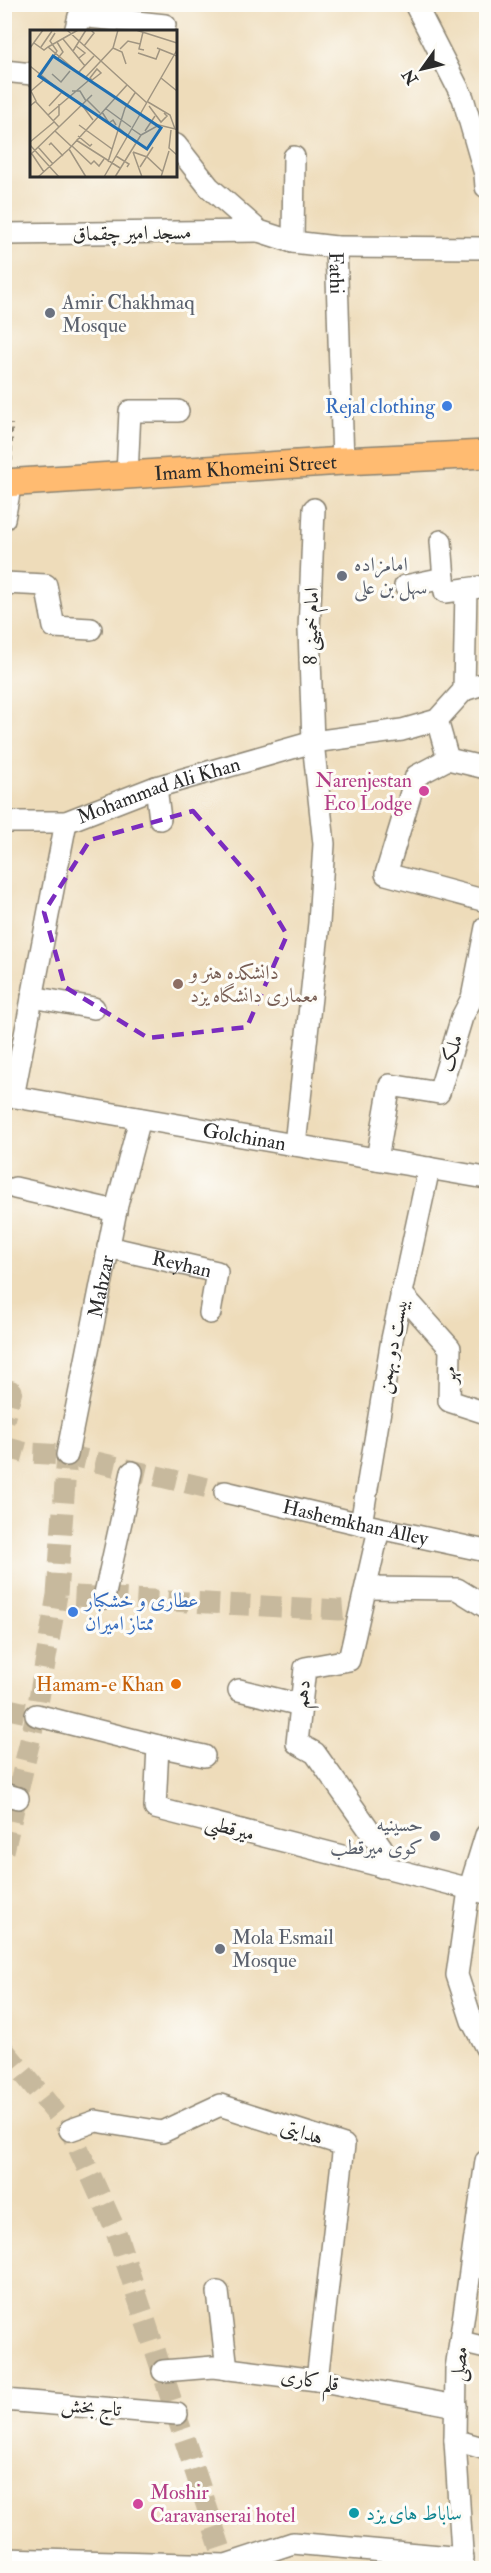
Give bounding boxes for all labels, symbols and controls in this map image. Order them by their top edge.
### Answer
inset map [30,30,177,177]
north arrow [392,39,452,99]
text: N [398,65,423,89]
street label: مسجد امیر چقماق [72,219,192,247]
street label: Fathi [324,251,350,295]
place label: Amir Chakhmaq Mosque [61,290,195,338]
marker: Amir Chakhmaq Mosque [43,306,57,320]
place label: Rejal clothing [325,394,436,419]
marker: Rejal clothing [440,399,454,413]
street label: Imam Khomeini Street [153,449,338,486]
place label: امامزاده سهل بن علی [354,552,427,602]
marker: امامزاده سهل بن علی [335,569,349,583]
street label: امام خمینی 8 [298,587,329,665]
street label: Mohammad Ali Khan [73,751,243,829]
place label: Narenjestan Eco Lodge [315,768,412,816]
marker: Narenjestan Eco Lodge [417,784,431,798]
place label: دانشکده هنر و معماری دانشگاه یزد [188,960,318,1008]
marker: دانشکده هنر و معماری دانشگاه یزد [171,977,185,991]
street label: ملک [433,1031,469,1075]
street label: Golchinan [201,1117,288,1156]
street label: Reyhan [150,1245,214,1283]
street label: Mahzar [82,1252,119,1320]
street label: بیست دو بهمن [371,1296,414,1396]
street label: مهر [436,1366,462,1386]
street label: Hashemkhan Alley [280,1493,432,1551]
place label: عطاری و خشکبار ممتاز امیران [83,1588,199,1636]
marker: عطاری و خشکبار ممتاز امیران [66,1605,80,1619]
place label: Hamam-e Khan [36,1672,164,1697]
marker: Hamam-e Khan [169,1677,183,1691]
street label: دهم [288,1679,322,1710]
street label: میرقطبی [201,1809,258,1850]
place label: حسینیه کوی میرقطب [330,1812,423,1861]
marker: حسینیه کوی میرقطب [428,1829,442,1843]
place label: Mola Esmail Mosque [232,1925,334,1973]
marker: Mola Esmail Mosque [213,1942,227,1956]
street label: هدایتی [277,2113,326,2152]
street label: مصلی [445,2345,475,2383]
street label: قلم کاری [278,2363,341,2405]
street label: تاج بخش [59,2392,122,2427]
place label: Moshir Caravanserai hotel [150,2480,296,2528]
marker: Moshir Caravanserai hotel [131,2497,145,2511]
place label: ساباط های یزد [366,2501,462,2526]
marker: ساباط های یزد [347,2506,361,2520]

